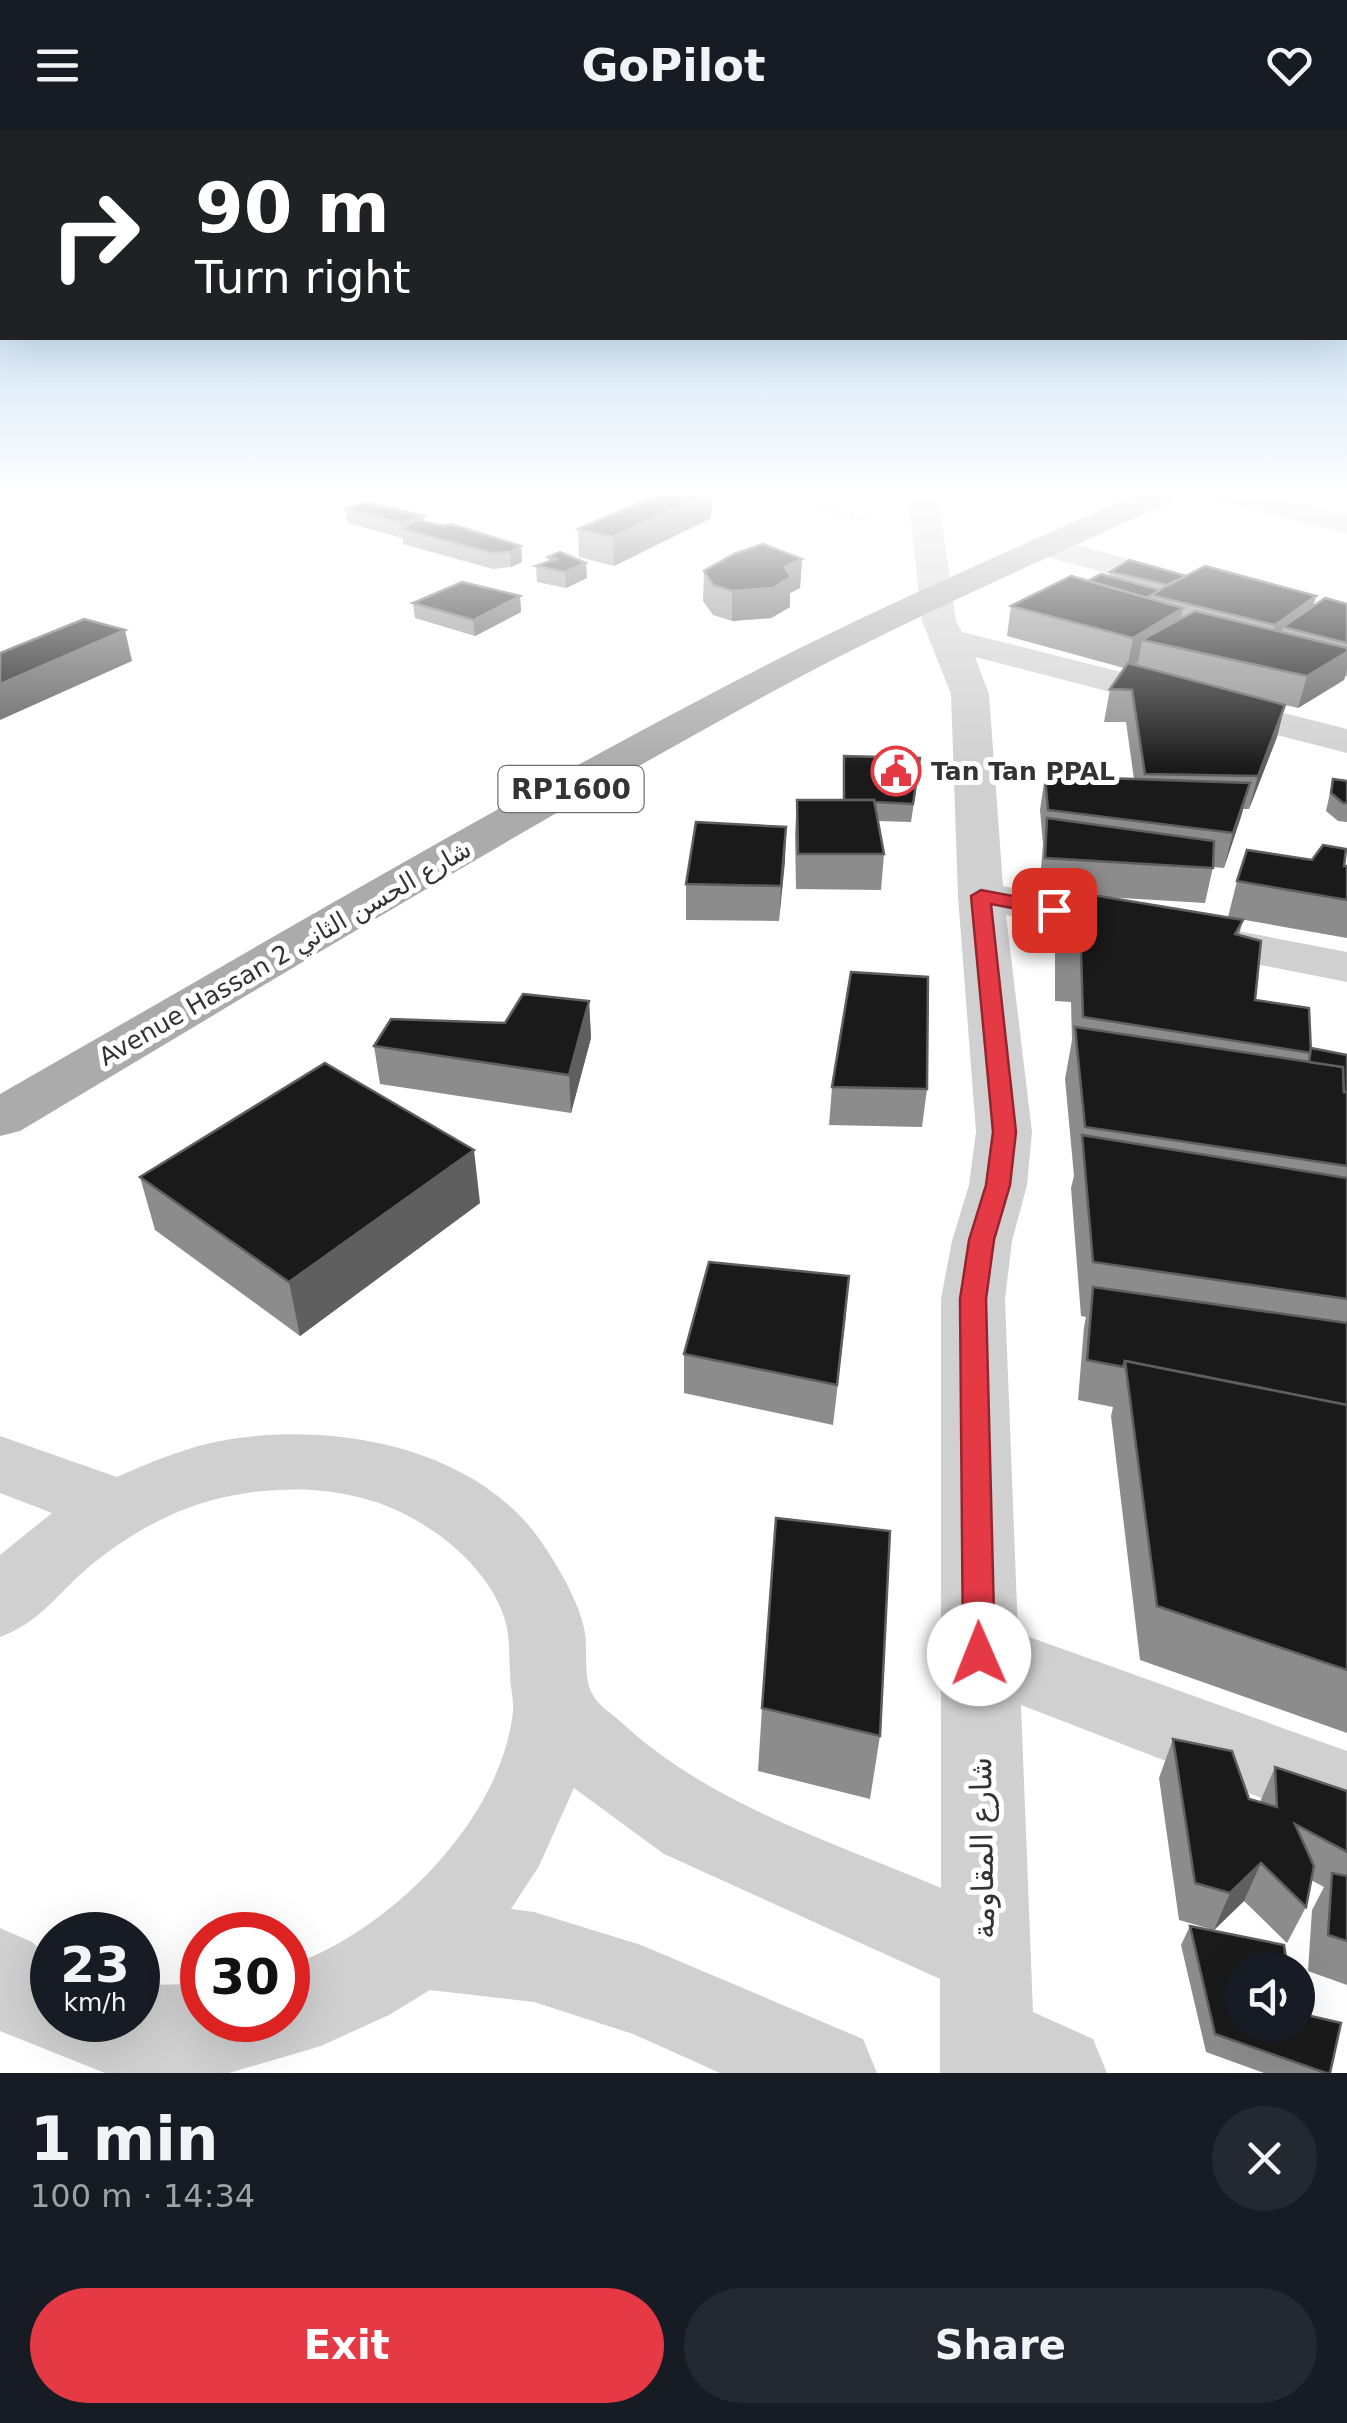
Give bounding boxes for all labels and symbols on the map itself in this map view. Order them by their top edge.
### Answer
public building icon: Tan Tan PPAL [870,745,922,797]
place label: Tan Tan PPAL [931,757,1115,786]
road number: RP1600 [498,766,644,812]
street label: Avenue Hassan 2 شارع الحسن الثاني [94,834,476,1072]
pin [1012,868,1097,953]
position arrow [927,1602,1031,1706]
street label: شارع المقاومة [963,1757,1002,1939]
speed limit sign: 30 [180,1912,310,2042]

